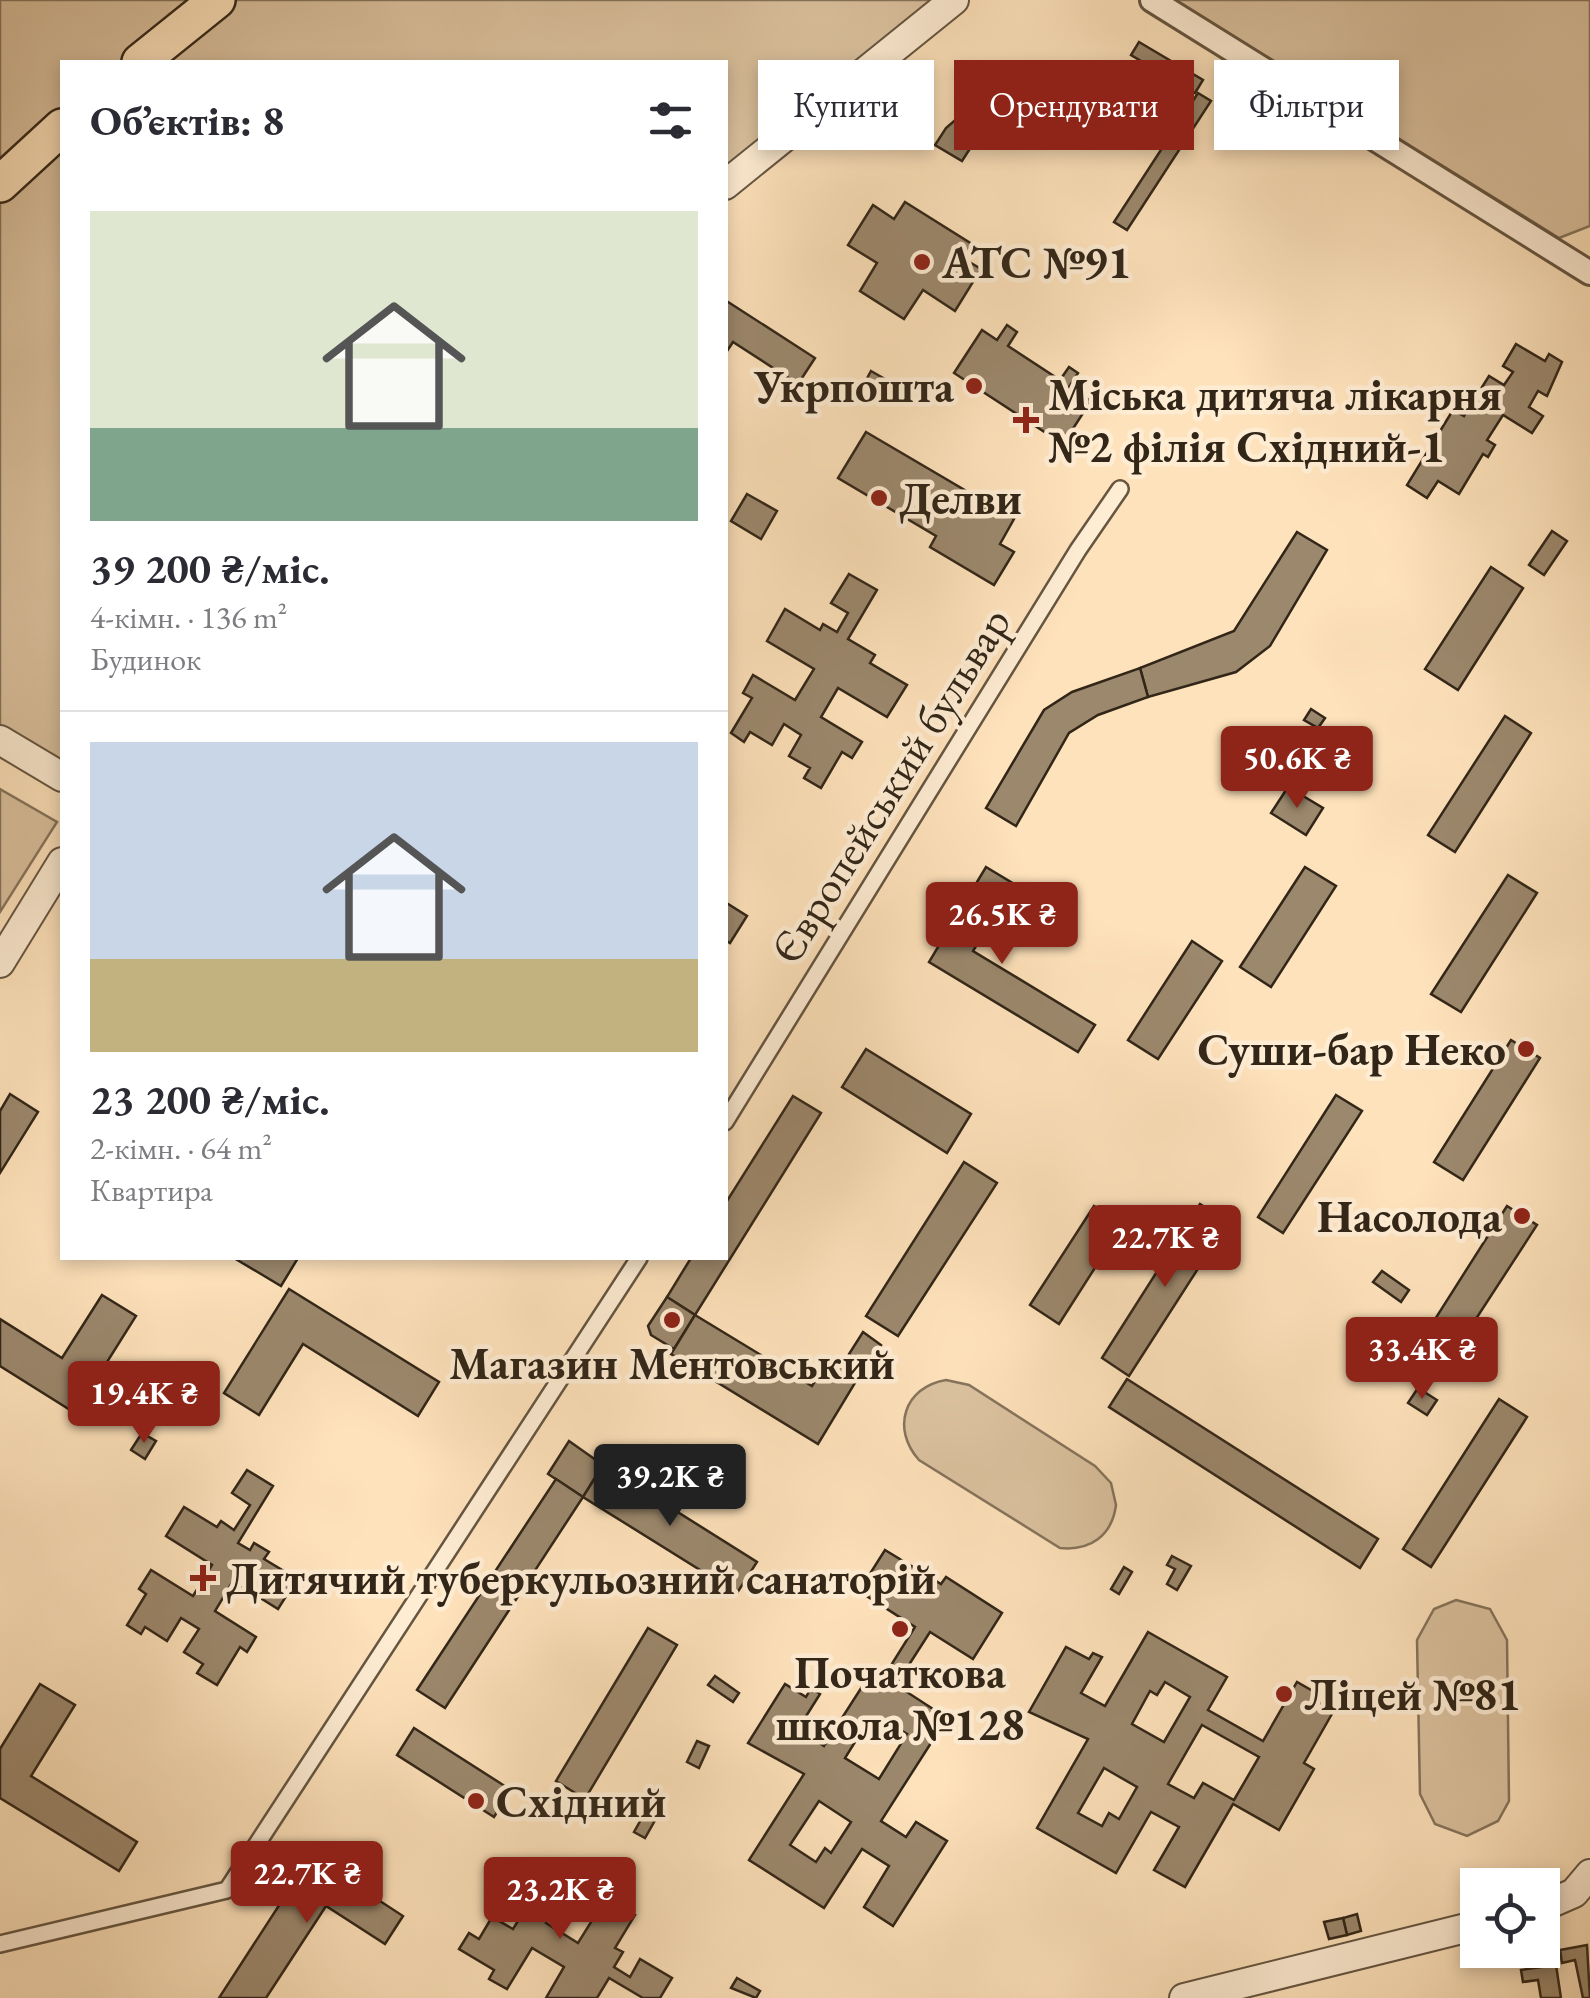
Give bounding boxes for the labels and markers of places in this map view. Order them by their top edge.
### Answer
place label: АТС №91 [941,233,1131,291]
marker: АТС №91 [911,251,933,273]
place label: Укрпошта [753,357,954,415]
place label: Міська дитяча лікарня №2 філія Східний-1 [1048,365,1502,475]
marker: Укрпошта [963,375,985,397]
marker: Міська дитяча лікарня №2 філія Східний-1 [1013,407,1039,433]
place label: Делви [899,469,1022,527]
marker: Делви [868,487,890,509]
pin: 50.6K ₴ [1205,726,1389,811]
pin: 26.5K ₴ [910,882,1094,967]
place label: Суши-бар Неко [1197,1020,1506,1078]
marker: Суши-бар Неко [1515,1038,1537,1060]
place label: Насолода [1317,1187,1502,1245]
pin: 22.7K ₴ [1073,1205,1257,1290]
marker: Насолода [1511,1205,1533,1227]
marker: Магазин Ментовський [661,1309,683,1331]
pin: 33.4K ₴ [1330,1317,1514,1402]
place label: Магазин Ментовський [449,1334,895,1392]
pin: 19.4K ₴ [52,1361,236,1446]
pin: 39.2K ₴ [578,1444,762,1529]
place label: Дитячий туберкульозний санаторій [226,1549,936,1607]
marker: Дитячий туберкульозний санаторій [190,1565,216,1591]
marker: Початкова школа №128 [889,1618,911,1640]
place label: Початкова школа №128 [775,1643,1025,1753]
place label: Ліцей №81 [1304,1665,1521,1723]
marker: Ліцей №81 [1273,1683,1295,1705]
place label: Східний [496,1772,667,1830]
marker: Східний [465,1790,487,1812]
pin: 22.7K ₴ [215,1841,399,1926]
pin: 23.2K ₴ [468,1857,652,1942]

